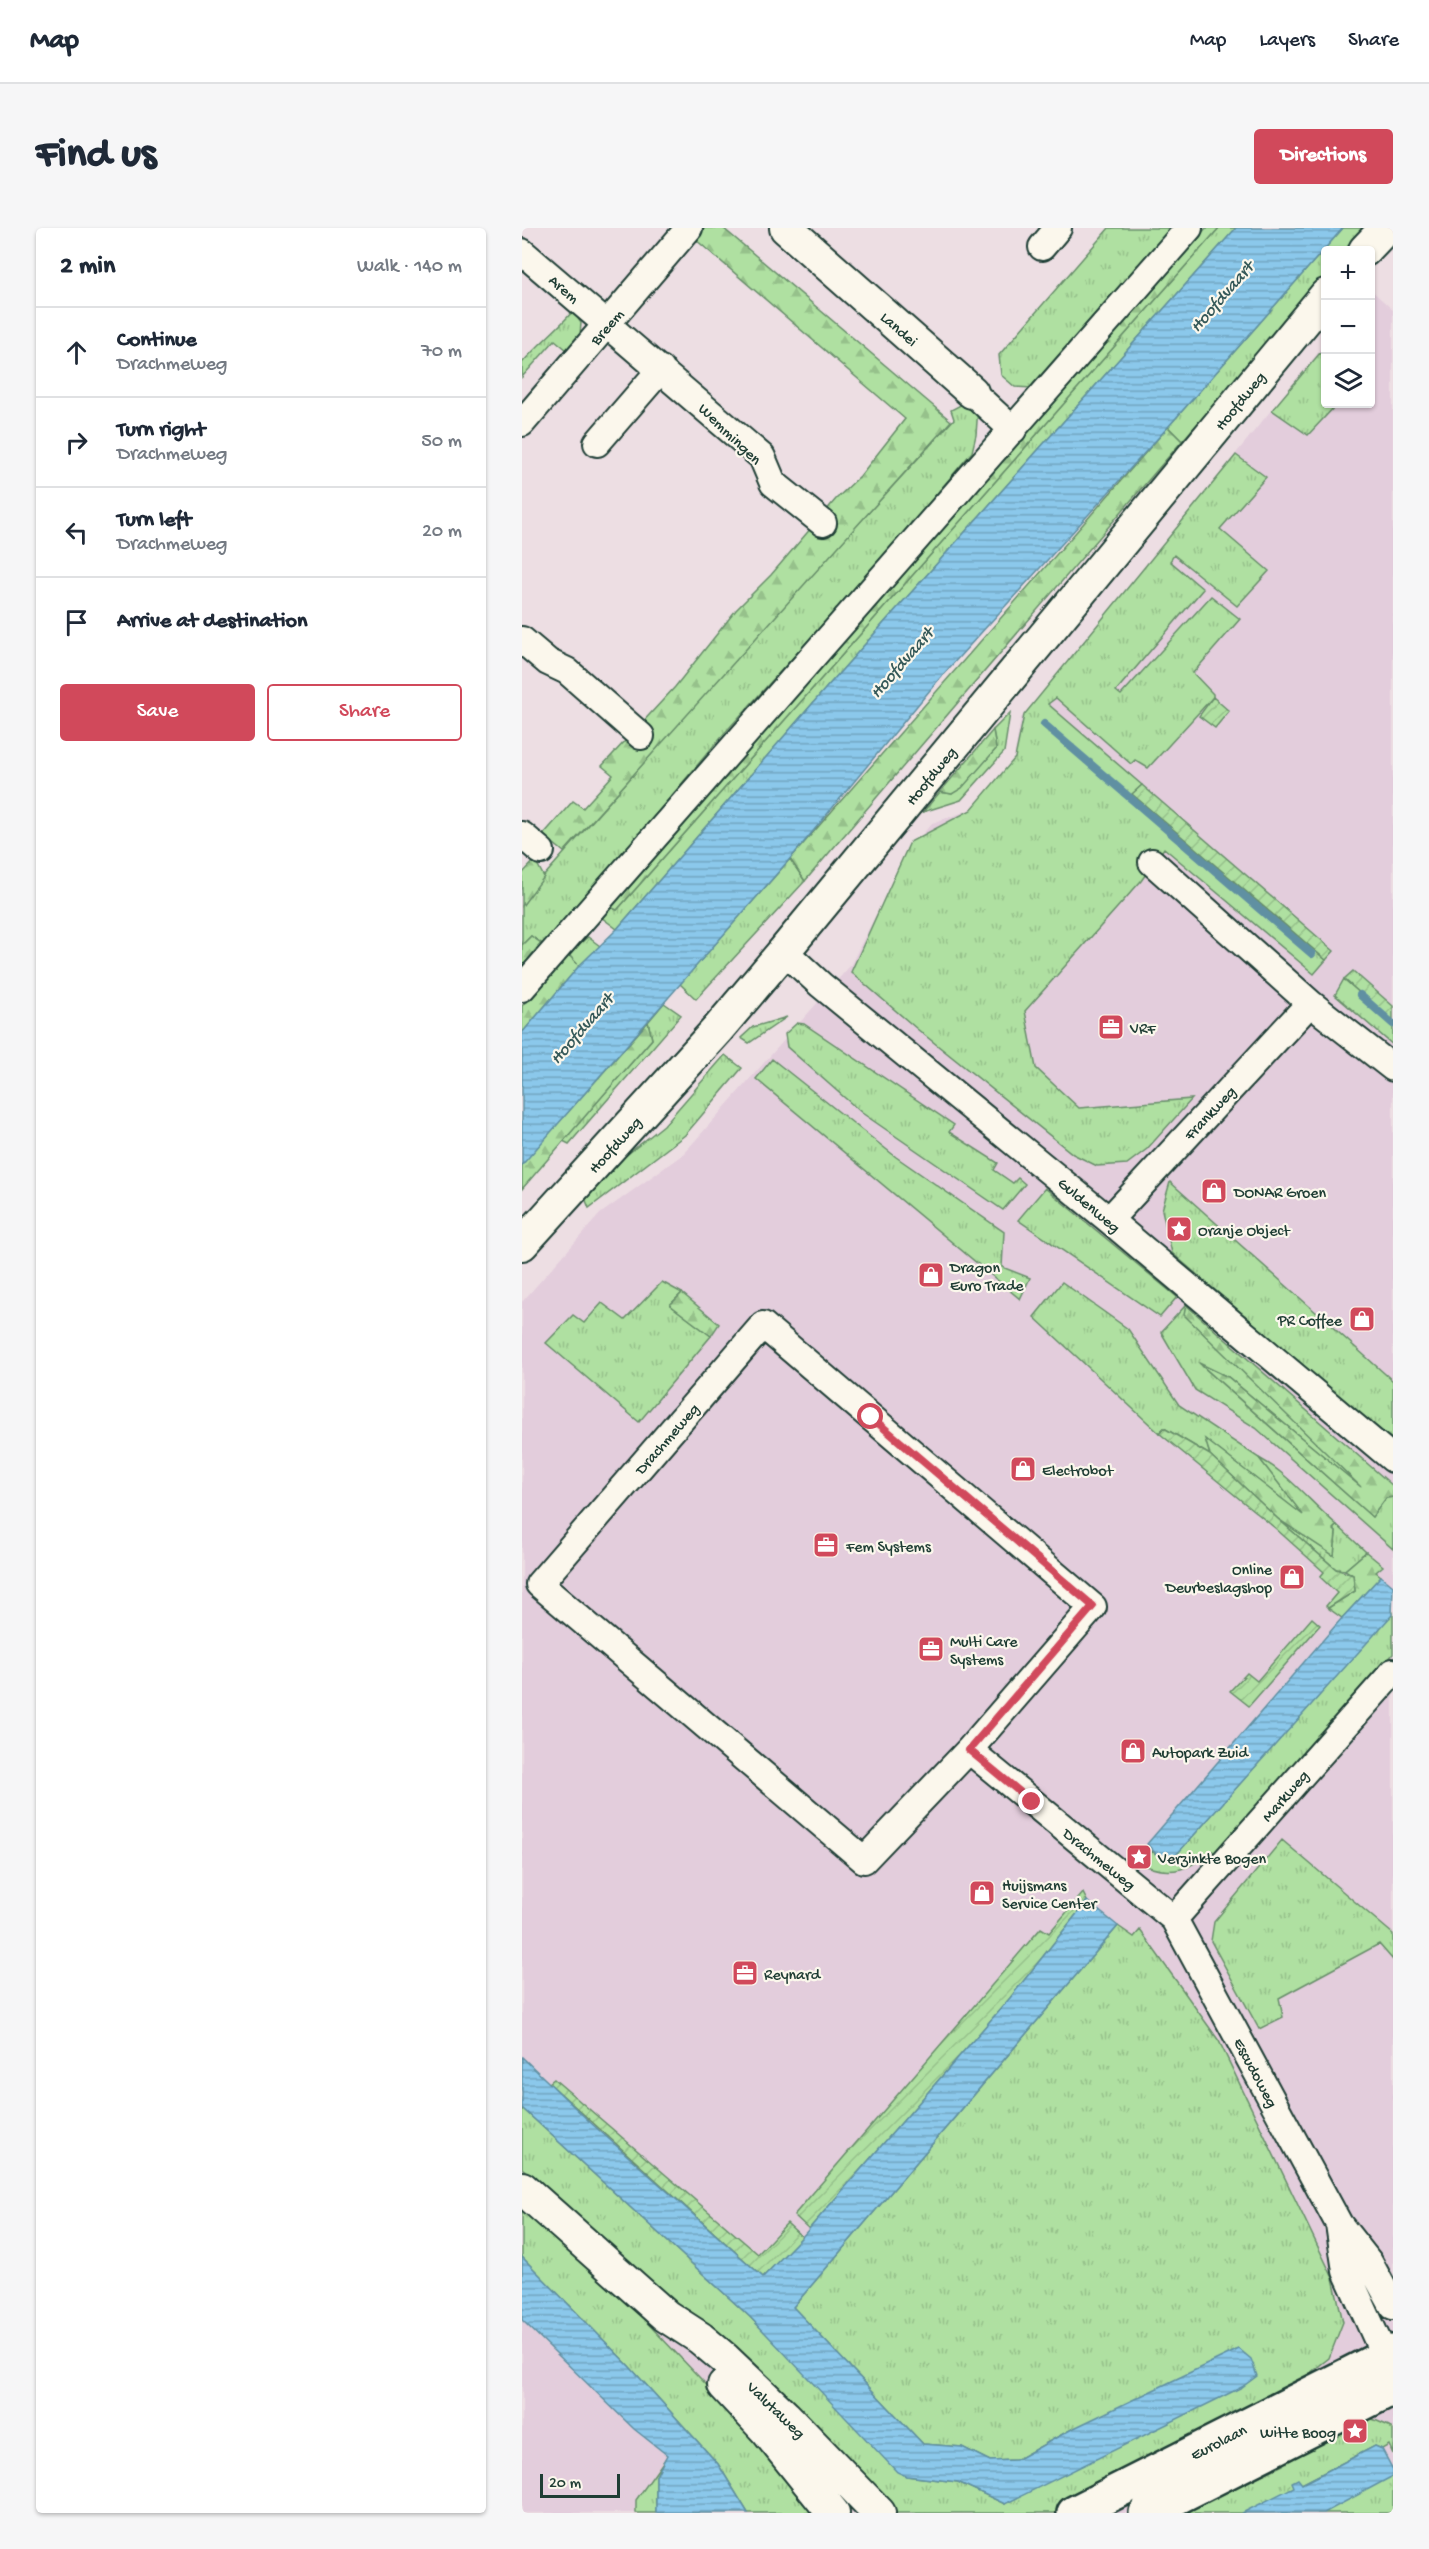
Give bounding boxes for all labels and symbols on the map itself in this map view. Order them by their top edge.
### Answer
water label: Hoofdvaart [1187,255,1262,337]
street label: Arem [543,272,583,310]
street label: Breem [587,306,630,351]
street label: Landei [875,309,920,352]
street label: Hoofdweg [1212,369,1271,435]
street label: Wemmingen [693,401,764,471]
water label: Hoofdvaart [867,621,942,703]
street label: Hoofdweg [903,744,962,810]
water label: Hoofdvaart [547,987,622,1069]
office icon: VRF [1096,1012,1126,1042]
place label: VRF [1129,1021,1156,1040]
street label: Frankweg [1181,1083,1241,1146]
street label: Hoofdweg [586,1114,647,1179]
street label: Guldenweg [1052,1175,1123,1238]
shop icon: DONAR Groen [1199,1176,1229,1206]
place label: DONAR Groen [1233,1185,1326,1204]
place icon: Oranje Object [1164,1214,1194,1244]
place label: Oranje Object [1198,1223,1291,1242]
shop icon: Dragon Euro Trade [916,1260,946,1290]
place label: Dragon Euro Trade [949,1260,1024,1297]
shop icon: PR Coffee [1347,1304,1377,1334]
place label: PR Coffee [1277,1313,1343,1332]
street label: Drachmeweg [632,1401,705,1481]
route start [857,1403,883,1429]
shop icon: Electrobot [1008,1454,1038,1484]
place label: Electrobot [1042,1463,1114,1482]
office icon: Fem Systems [811,1530,841,1560]
place label: Fem Systems [845,1539,932,1558]
place label: Online Deurbeslagshop [1164,1562,1273,1599]
shop icon: Online Deurbeslagshop [1277,1562,1307,1592]
office icon: Multi Care Systems [916,1634,946,1664]
place label: Multi Care Systems [950,1634,1018,1671]
shop icon: Autopark Zuid [1118,1736,1148,1766]
place label: Autopark Zuid [1152,1745,1249,1764]
street label: Markweg [1259,1767,1314,1827]
route end [1018,1788,1044,1814]
street label: Drachmeweg [1057,1825,1138,1896]
place icon: Verzinkte Bogen [1124,1842,1154,1872]
place label: Verzinkte Bogen [1157,1851,1267,1870]
shop icon: Huijsmans Service Center [967,1878,997,1908]
place label: Huijsmans Service Center [1002,1878,1098,1915]
office icon: Reynard [730,1958,760,1988]
place label: Reynard [764,1967,822,1986]
street label: Escudoweg [1228,2036,1280,2112]
street label: Valutaweg [741,2378,808,2444]
place icon: Witte Boog [1340,2416,1370,2446]
street label: Eurolaan [1188,2422,1251,2466]
place label: Witte Boog [1260,2425,1336,2444]
scale bar [540,2471,620,2498]

